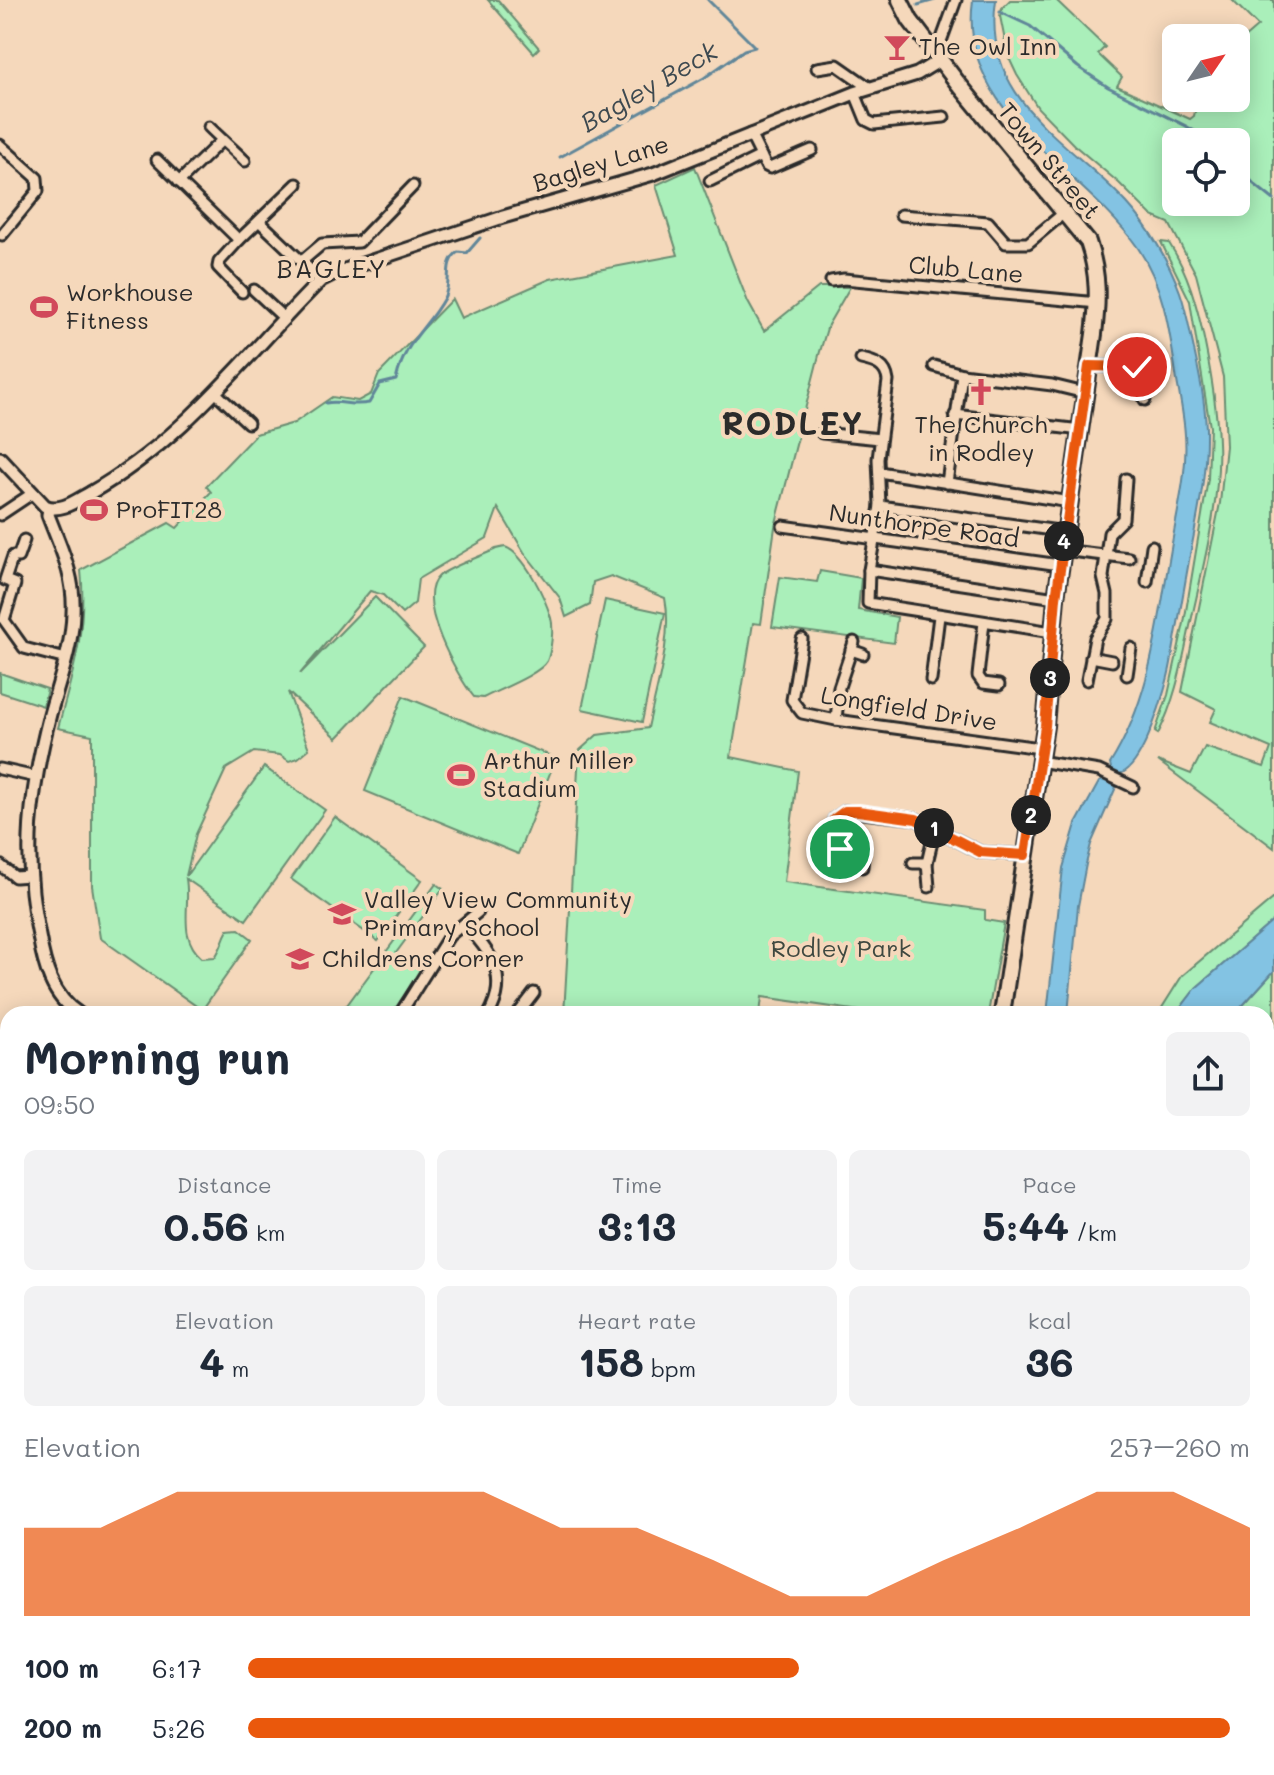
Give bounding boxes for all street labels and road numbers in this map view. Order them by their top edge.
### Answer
street label: Town Street [992,95,1108,225]
street label: Bagley Lane [529,127,672,198]
street label: Club Lane [908,248,1025,289]
street label: Nunthorpe Road [827,496,1021,553]
street label: Longfield Drive [819,678,1000,737]

